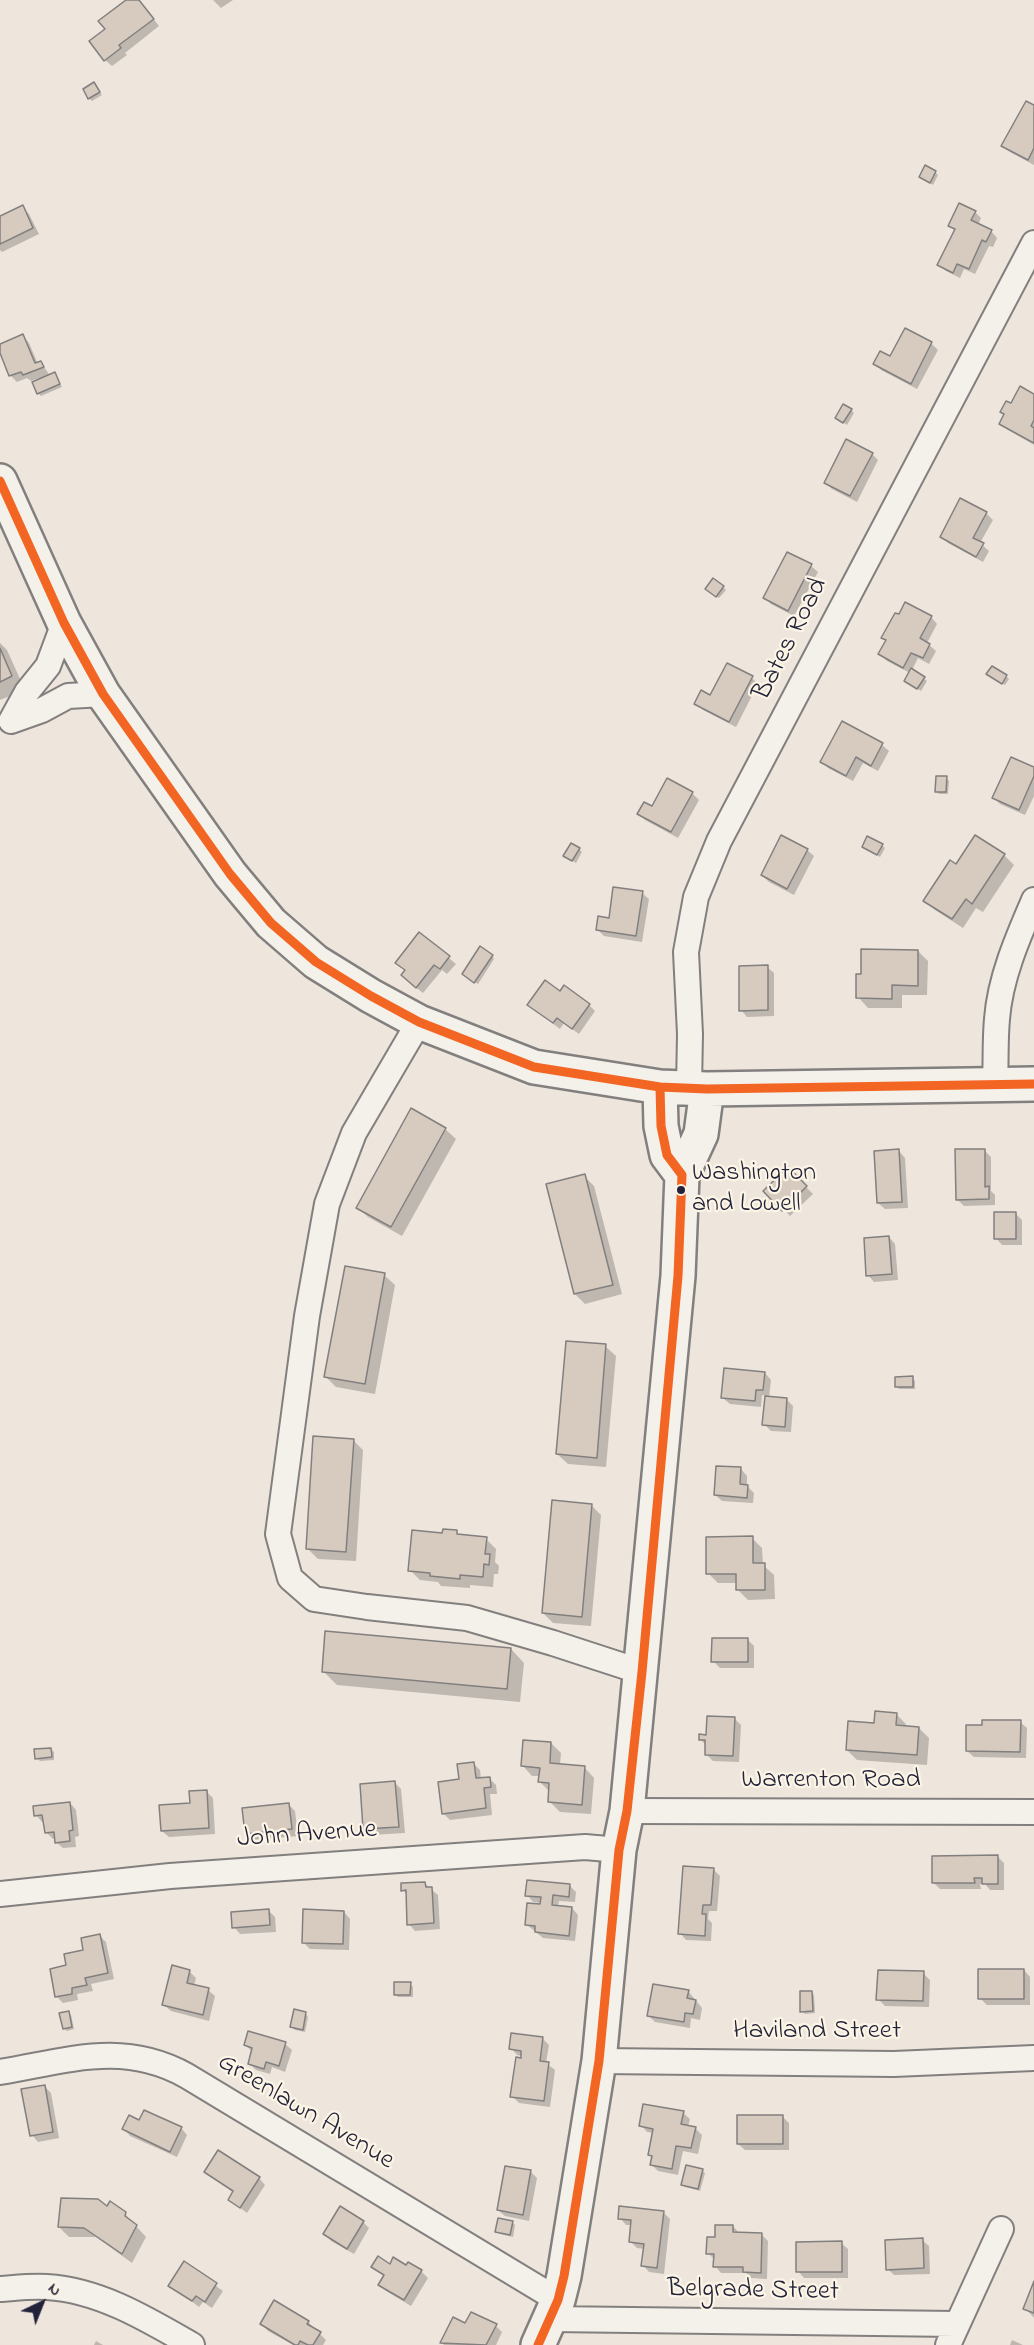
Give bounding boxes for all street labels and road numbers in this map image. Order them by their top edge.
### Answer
street label: Bates Road [747,573,837,707]
street label: Warrenton Road [741,1766,921,1798]
street label: John Avenue [236,1815,378,1857]
street label: Haviland Street [733,2017,901,2049]
street label: Greenlawn Avenue [211,2048,399,2178]
street label: Belgrade Street [667,2274,839,2310]

